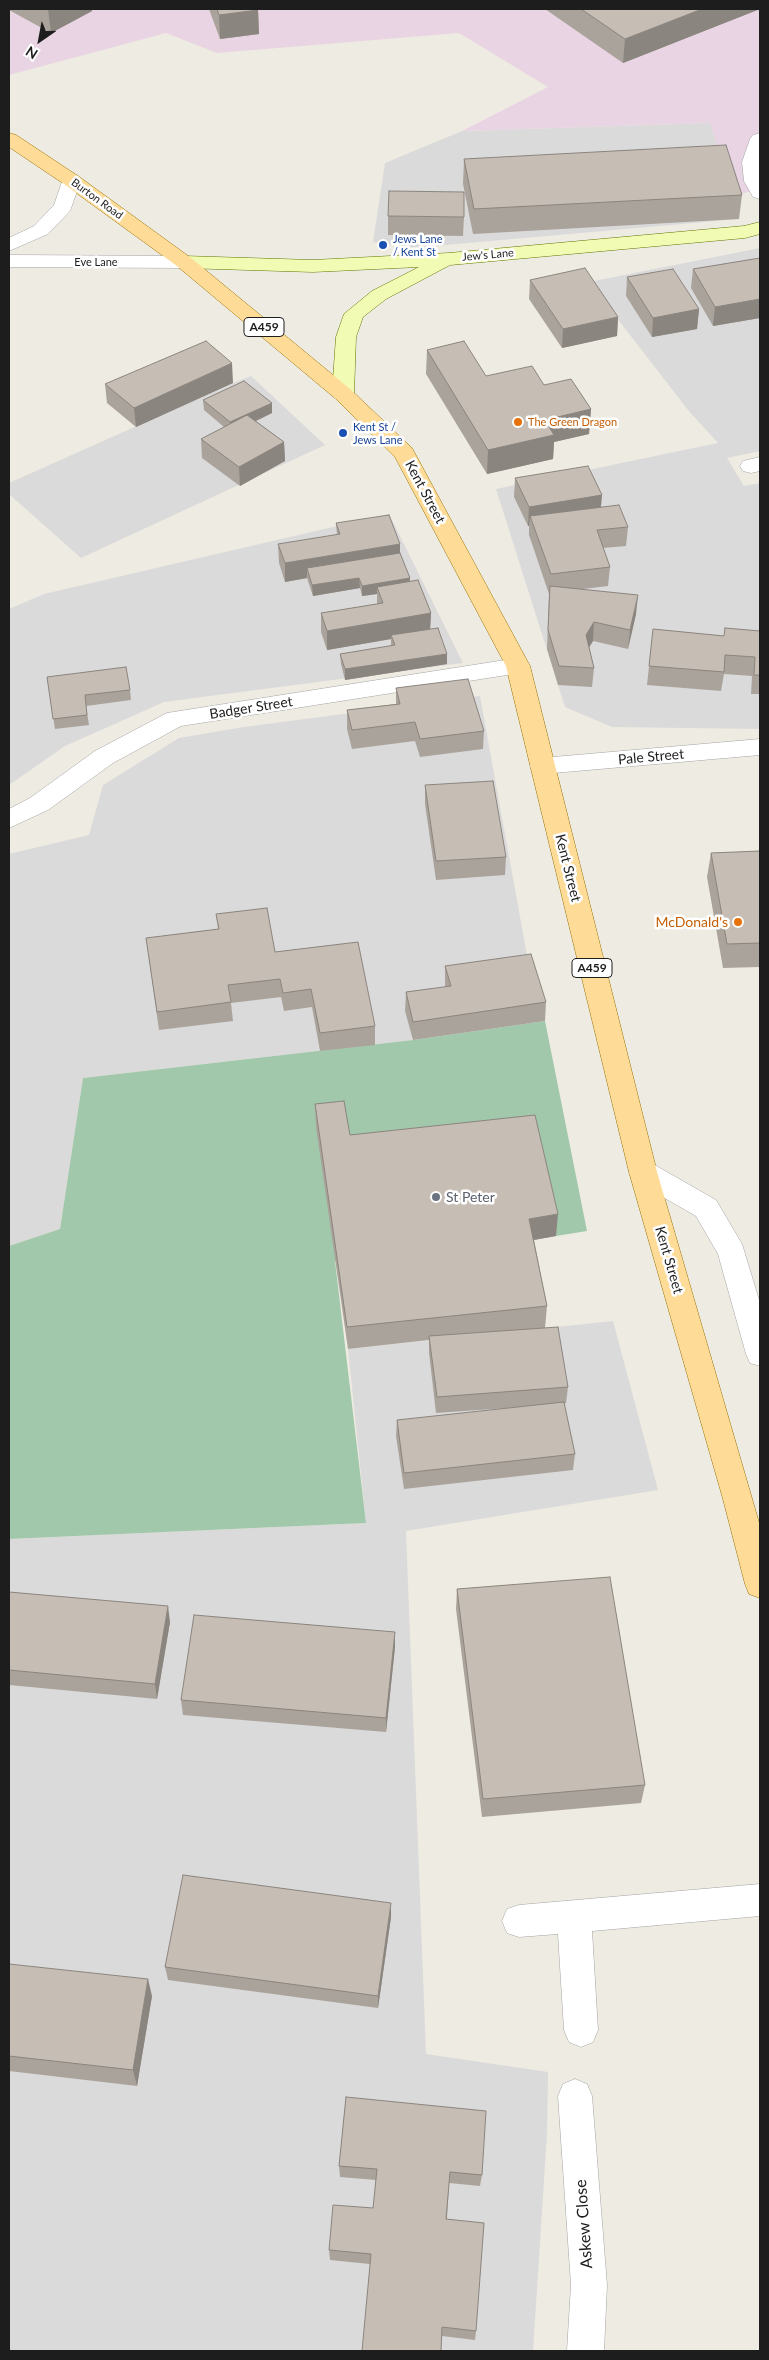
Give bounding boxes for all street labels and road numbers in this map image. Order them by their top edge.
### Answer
street label: Burton Road [69,176,125,222]
street label: Jew's Lane [462,246,514,264]
street label: Eve Lane [74,255,118,269]
road number: A459 [244,318,284,337]
street label: Kent Street [401,457,449,527]
street label: Badger Street [208,693,294,723]
street label: Pale Street [617,746,685,768]
street label: Kent Street [551,832,585,904]
road number: A459 [572,958,612,978]
street label: Kent Street [651,1224,687,1296]
street label: Askew Close [571,2179,597,2269]

